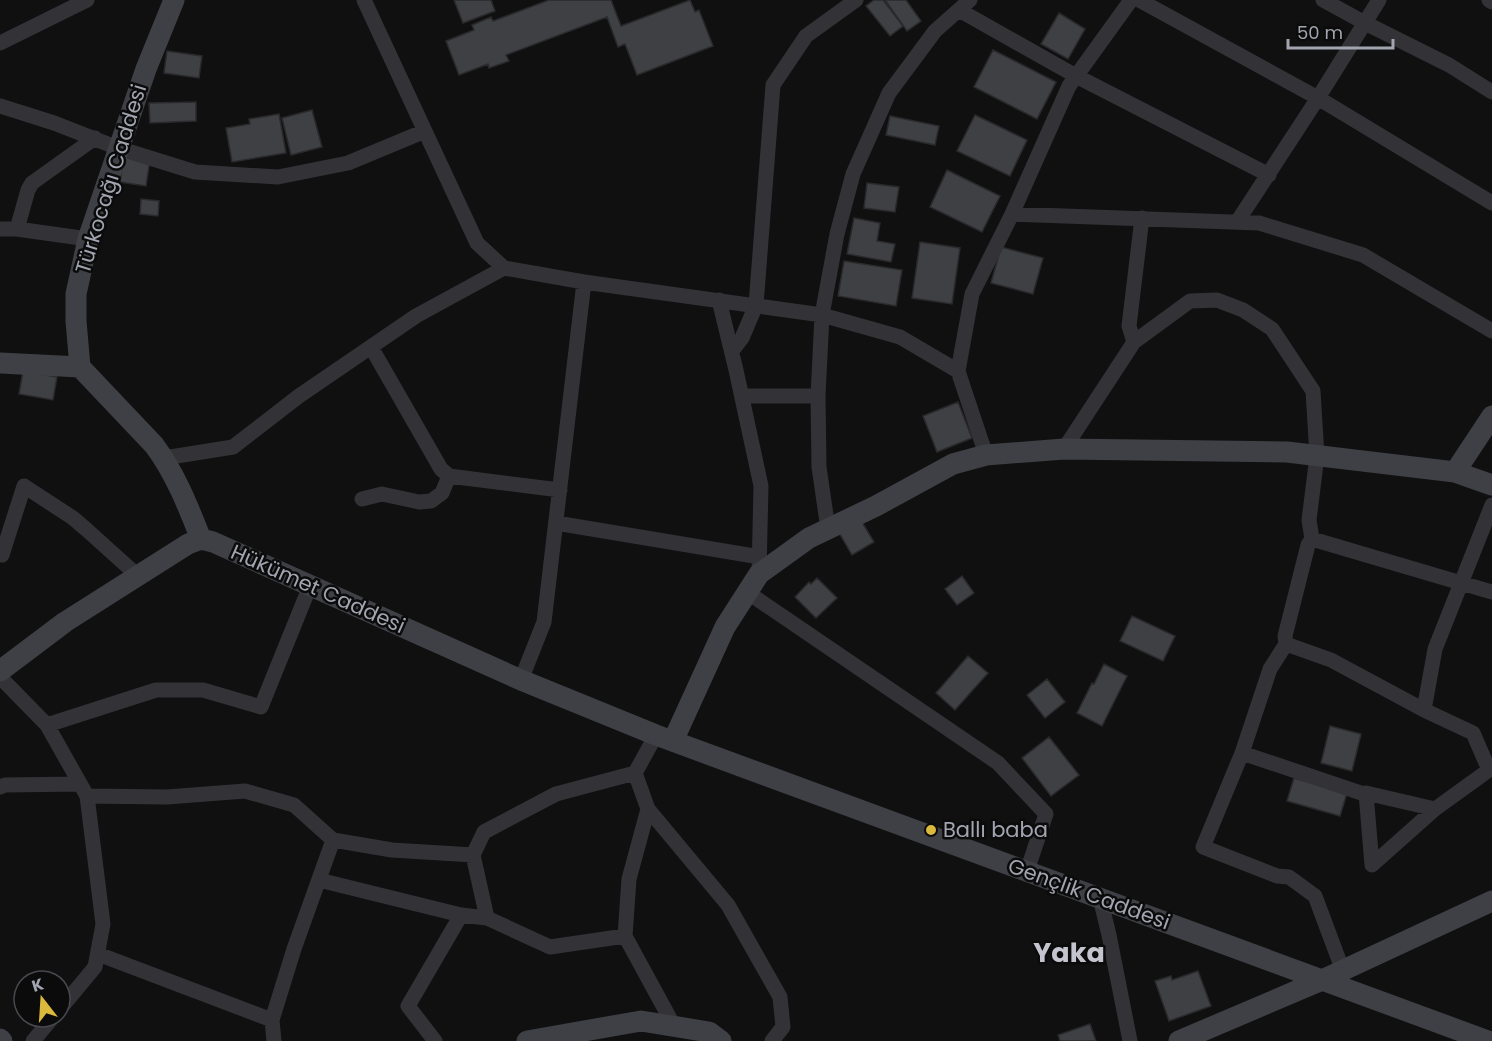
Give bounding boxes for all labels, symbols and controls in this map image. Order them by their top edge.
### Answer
scale bar [1288,12,1393,50]
text: 50 m [1297,20,1343,45]
street label: Türkocağı Caddesi [68,81,153,277]
street label: Hükümet Caddesi [226,537,410,640]
place label: Ballı baba [943,815,1048,844]
marker: Ballı baba [924,823,938,837]
street label: Gençlik Caddesi [1004,851,1174,936]
district label: Yaka [1033,934,1105,971]
north arrow [12,969,72,1029]
text: K [29,973,46,998]

